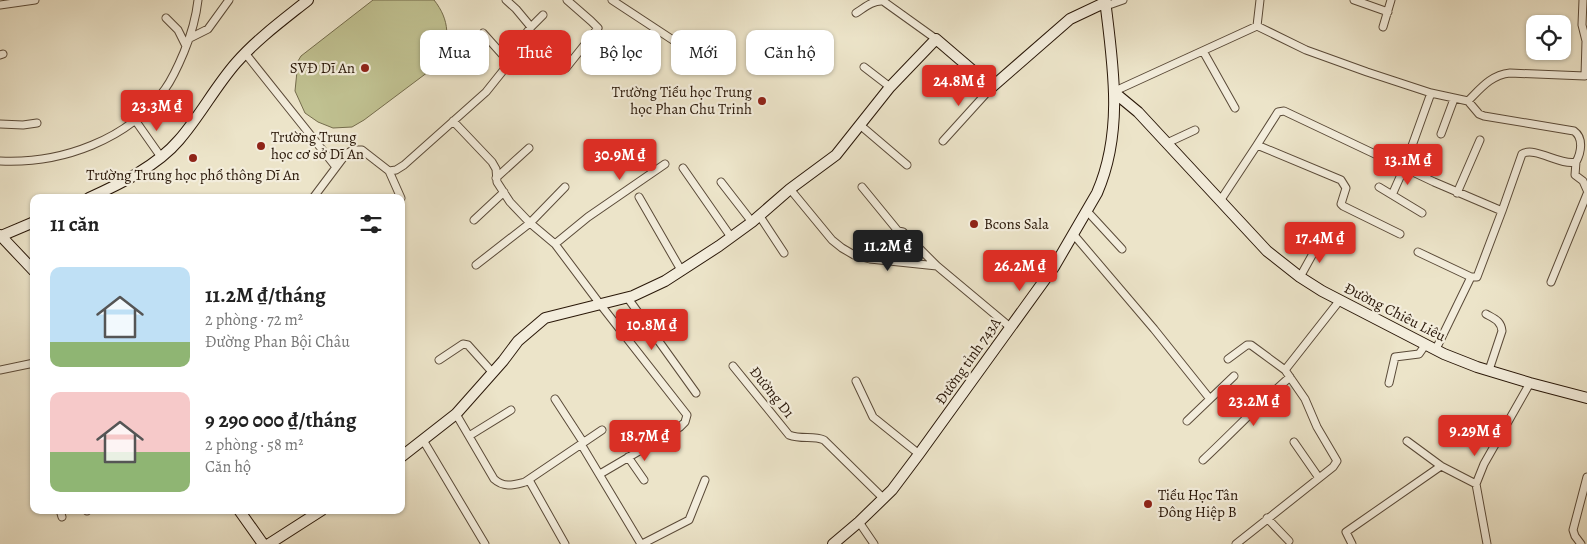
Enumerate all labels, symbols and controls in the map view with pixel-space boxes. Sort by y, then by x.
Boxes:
map controls [1526,15,1571,60]
button: locate [1526,15,1571,60]
chip: Mua [420,30,489,75]
chip: Thuê [499,30,571,75]
chip: Bộ lọc [581,30,661,75]
chip: Mới [671,30,736,75]
chip: Căn hộ [746,30,834,75]
place label: SVĐ Dĩ An [290,58,355,78]
marker: SVĐ Dĩ An [359,62,371,74]
pin: 24.8M ₫ [913,64,1005,107]
text: 24.8M ₫ [933,70,985,92]
place label: Trường Tiểu học Trung học Phan Chu Trinh [612,82,752,119]
pin: 23.3M ₫ [111,90,203,132]
text: 23.3M ₫ [132,95,182,117]
marker: Trường Tiểu học Trung học Phan Chu Trinh [756,95,768,107]
place label: Trường Trung học cơ sở Dĩ An [271,127,364,164]
pin: 30.9M ₫ [574,138,666,181]
marker: Trường Trung học cơ sở Dĩ An [255,140,267,152]
text: 30.9M ₫ [594,144,646,166]
pin: 13.1M ₫ [1362,144,1454,186]
text: 13.1M ₫ [1384,149,1432,171]
marker: Trường Trung học phổ thông Dĩ An [187,152,199,164]
place label: Trường Trung học phổ thông Dĩ An [86,165,300,185]
text: 11 căn [50,210,99,238]
icon: filters [357,210,385,238]
place label: Bcons Sala [984,214,1049,234]
marker: Bcons Sala [968,218,980,230]
pin: 17.4M ₫ [1274,222,1366,264]
text: 17.4M ₫ [1296,227,1344,249]
pin: 11.2M ₫ [842,230,934,272]
text: 11.2M ₫ [864,235,912,257]
pin: 26.2M ₫ [974,250,1066,292]
text: 26.2M ₫ [994,255,1046,277]
street label: Đường Chiêu Liêu [1341,278,1450,347]
text: 11.2M ₫/tháng [205,281,326,309]
icon: home [90,287,150,347]
pin: 10.8M ₫ [606,308,698,351]
text: 2 phòng · 72 m² [205,309,303,331]
street label: Đường tỉnh 743A [931,313,1006,408]
text: 10.8M ₫ [627,314,677,336]
text: Đường Phan Bội Châu [205,331,350,353]
street label: Đường D1 [745,362,799,422]
pin: 23.2M ₫ [1208,384,1300,427]
text: 23.2M ₫ [1228,390,1280,412]
text: 9 290 000 ₫/tháng [205,406,356,434]
icon: home [90,412,150,472]
pin: 9.29M ₫ [1429,414,1521,457]
pin: 18.7M ₫ [599,420,691,462]
text: 9.29M ₫ [1449,420,1501,442]
text: 18.7M ₫ [620,425,670,447]
text: 2 phòng · 58 m² [205,434,303,456]
text: Căn hộ [205,456,251,478]
place label: Tiểu Học Tân Đông Hiệp B [1158,485,1238,522]
marker: Tiểu Học Tân Đông Hiệp B [1142,498,1154,510]

